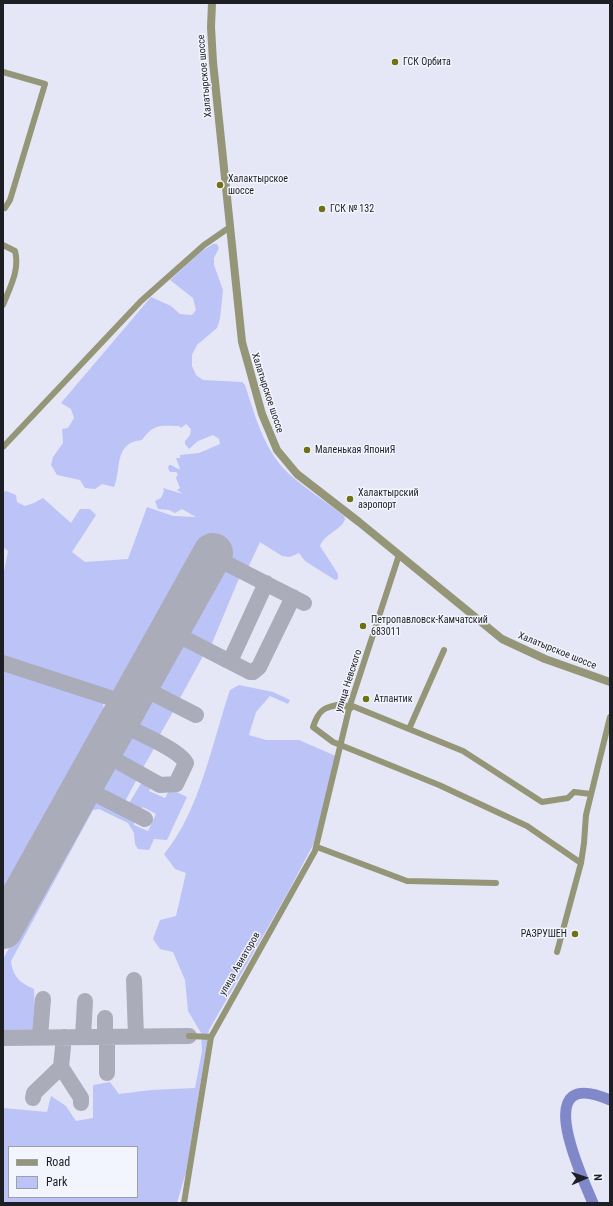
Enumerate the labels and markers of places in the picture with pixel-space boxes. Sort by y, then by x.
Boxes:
place label: ГСК Орбита [403,56,451,68]
marker: ГСК Орбита [390,57,400,67]
place label: Халактырское шоссе [228,173,288,196]
marker: Халактырское шоссе [215,180,225,190]
place label: ГСК № 132 [330,203,374,215]
marker: ГСК № 132 [317,204,327,214]
place label: Маленькая ЯпониЯ [315,444,395,456]
marker: Маленькая ЯпониЯ [302,445,312,455]
place label: Халактырский аэропорт [358,487,419,510]
marker: Халактырский аэропорт [345,494,355,504]
place label: Петропавловск-Камчатский 683011 [371,614,488,638]
marker: Петропавловск-Камчатский 683011 [358,621,368,631]
place label: Атлантик [374,693,412,705]
marker: Атлантик [361,694,371,704]
place label: РАЗРУШЕН [521,928,567,940]
marker: РАЗРУШЕН [570,929,580,939]

